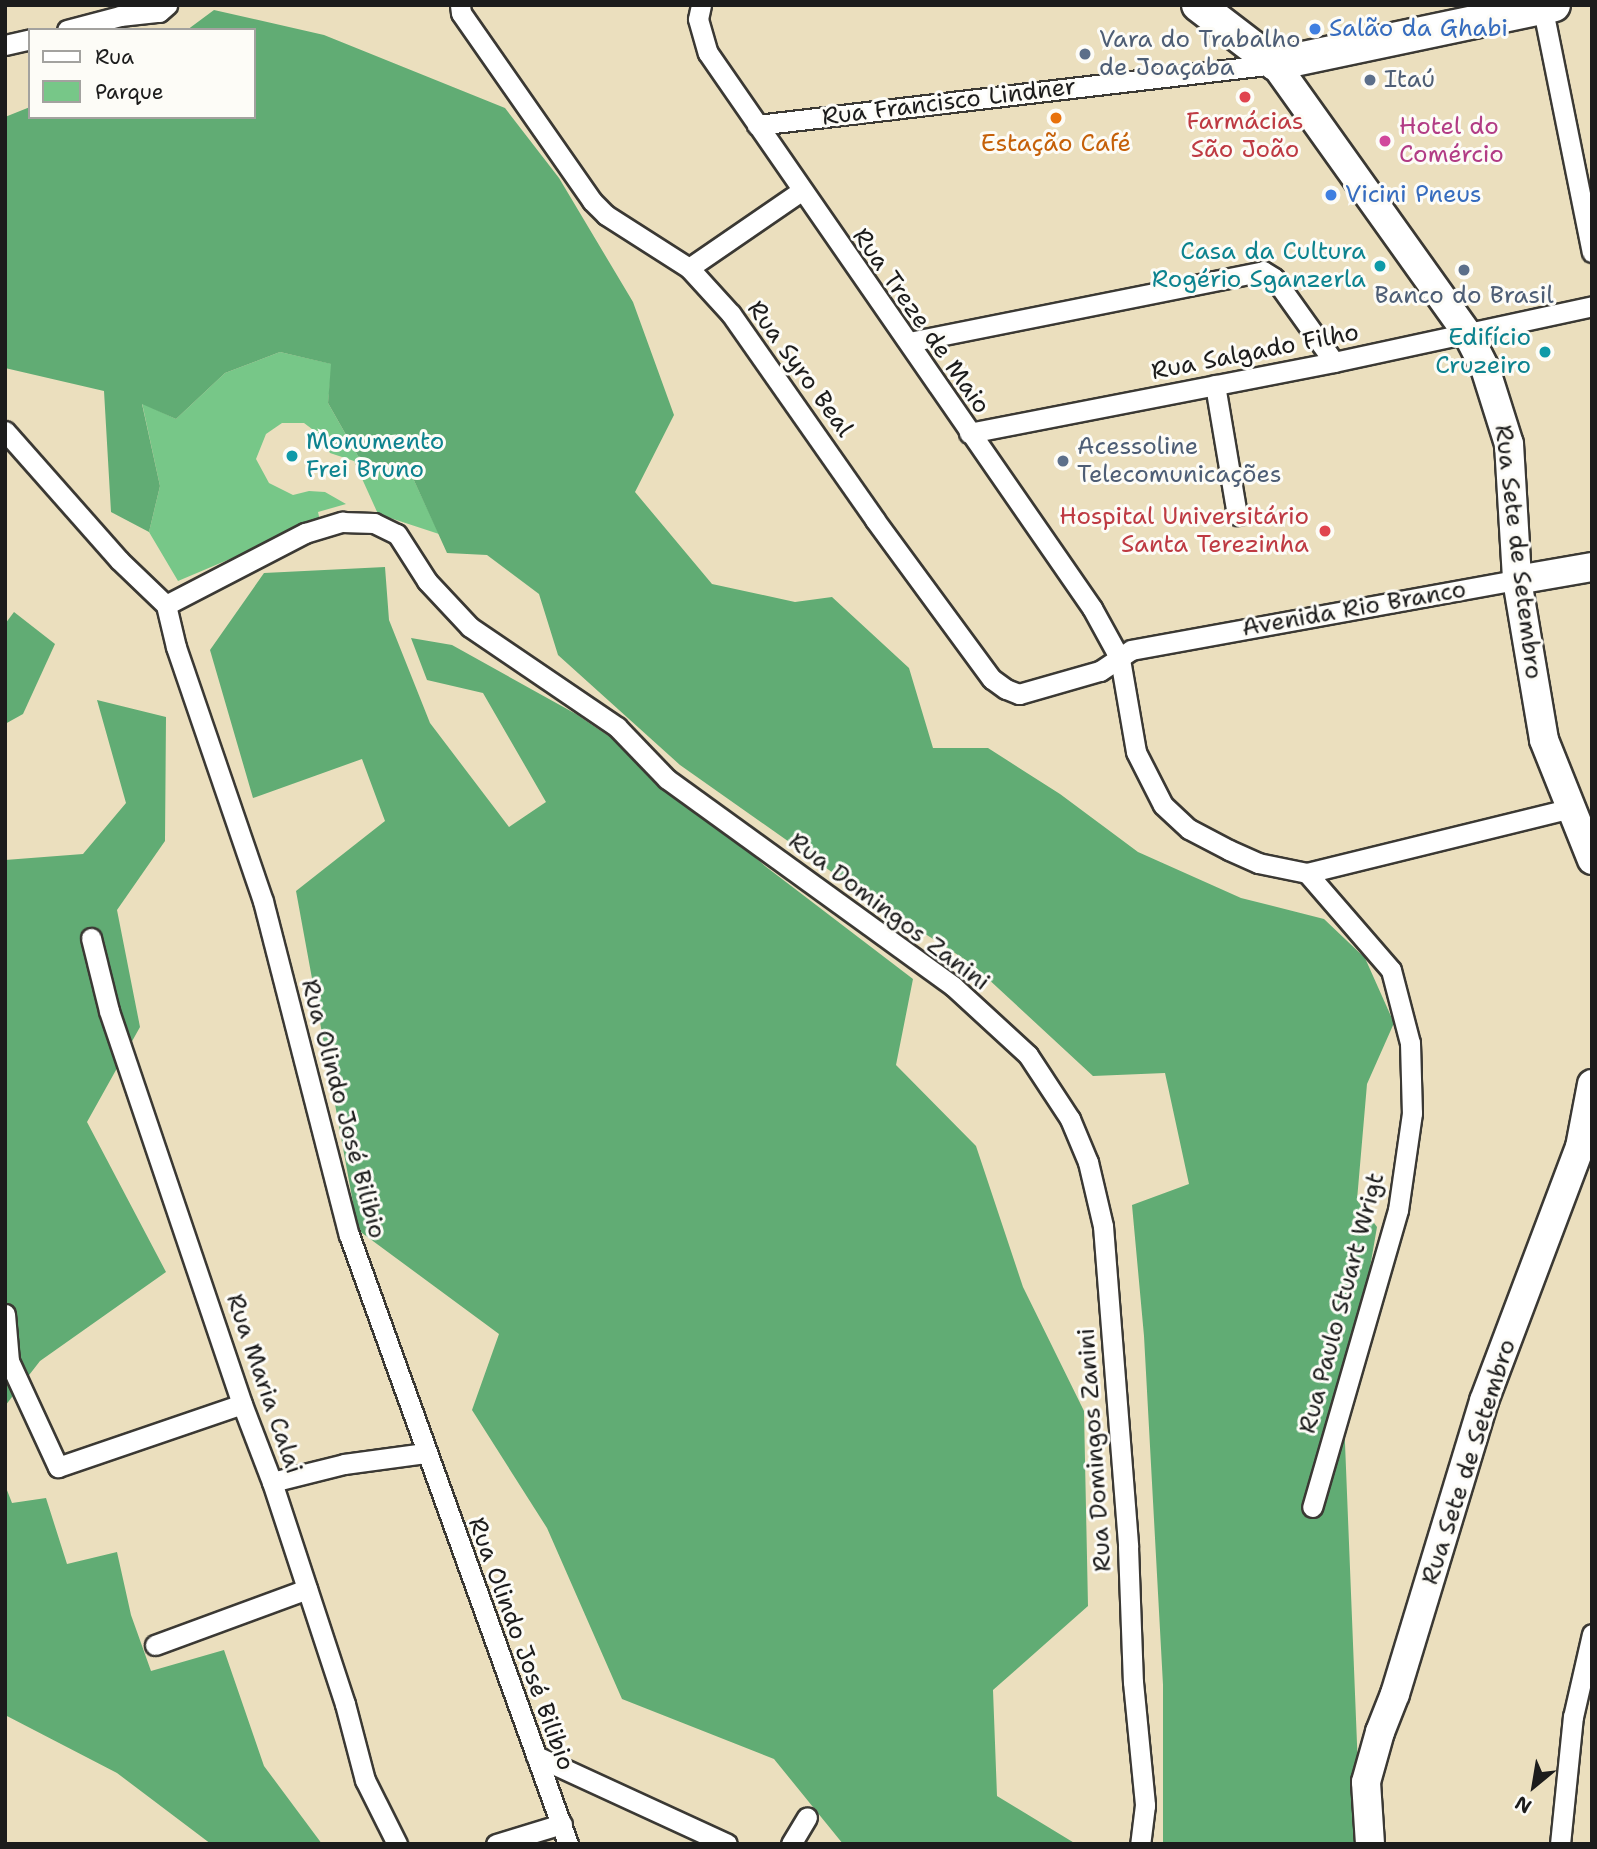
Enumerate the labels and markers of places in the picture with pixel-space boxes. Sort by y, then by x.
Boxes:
place label: Salão da Ghabi [1329,15,1508,43]
marker: Salão da Ghabi [1307,21,1323,37]
place label: Vara do Trabalho de Joaçaba [1099,26,1301,82]
marker: Vara do Trabalho de Joaçaba [1077,46,1093,62]
place label: Itaú [1384,66,1435,94]
marker: Itaú [1362,72,1378,88]
marker: Farmácias São João [1237,89,1253,105]
place label: Farmácias São João [1186,108,1304,164]
marker: Estação Café [1048,110,1064,126]
place label: Hotel do Comércio [1399,113,1504,169]
place label: Estação Café [981,130,1131,158]
marker: Hotel do Comércio [1377,133,1393,149]
place label: Vicini Pneus [1345,181,1482,209]
marker: Vicini Pneus [1323,187,1339,203]
place label: Casa da Cultura Rogério Sganzerla [1152,238,1366,294]
marker: Casa da Cultura Rogério Sganzerla [1372,258,1388,274]
marker: Banco do Brasil [1456,262,1472,278]
place label: Banco do Brasil [1374,282,1554,310]
place label: Edifício Cruzeiro [1435,324,1531,380]
marker: Edifício Cruzeiro [1537,344,1553,360]
place label: Monumento Frei Bruno [306,428,444,484]
place label: Acessoline Telecomunicações [1077,433,1282,489]
marker: Monumento Frei Bruno [284,448,300,464]
marker: Acessoline Telecomunicações [1055,453,1071,469]
place label: Hospital Universitário Santa Terezinha [1059,503,1309,559]
marker: Hospital Universitário Santa Terezinha [1315,521,1335,541]

